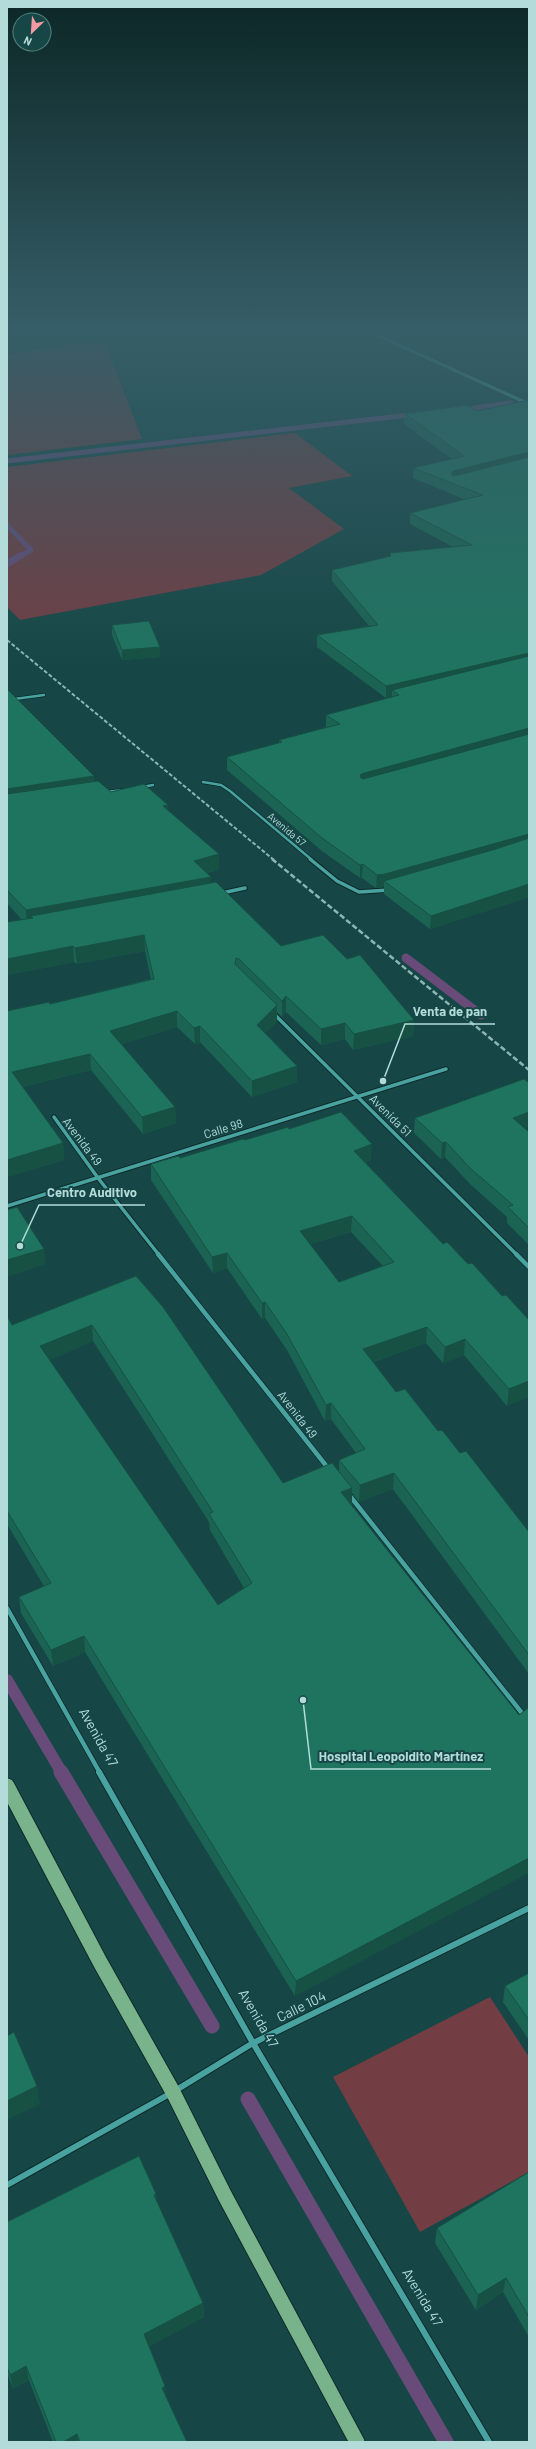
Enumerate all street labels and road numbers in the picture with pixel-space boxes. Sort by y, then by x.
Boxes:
street label: Avenida 57 [265,810,309,849]
street label: Avenida 51 [367,1091,415,1139]
street label: Avenida 49 [60,1114,106,1168]
street label: Calle 98 [202,1115,244,1141]
street label: Avenida 49 [275,1387,321,1441]
street label: Avenida 47 [76,1705,122,1770]
street label: Avenida 47 [235,1986,283,2051]
street label: Calle 104 [274,1987,328,2025]
street label: Avenida 47 [399,2265,447,2329]

